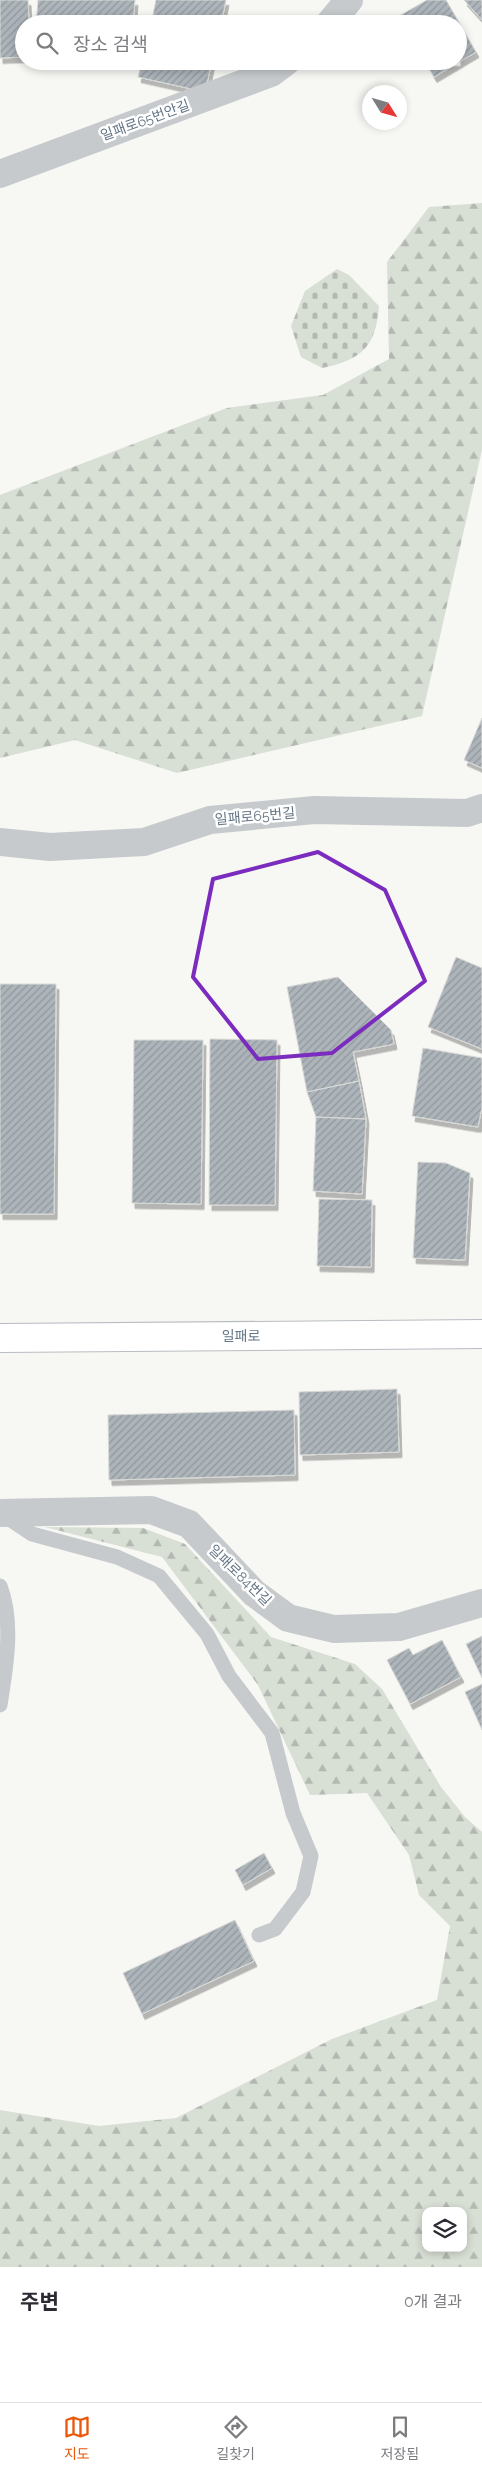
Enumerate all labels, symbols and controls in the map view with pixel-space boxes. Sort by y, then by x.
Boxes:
search box [15,15,467,70]
icon: search [33,29,61,57]
text: 장소 검색 [73,33,148,55]
north arrow [362,85,407,130]
street label: 일패로65번안길 [98,97,192,143]
street label: 일패로65번길 [214,805,296,827]
street label: 일패로 [222,1328,260,1344]
street label: 일패로84번길 [206,1541,274,1609]
map controls [422,2207,467,2252]
button: layers [422,2207,467,2252]
text: 주변 [20,2289,59,2314]
text: 0개 결과 [404,2292,462,2311]
tab: 지도 [63,2413,91,2463]
tab: 길찾기 [216,2413,255,2463]
tab: 저장됨 [381,2413,419,2463]

